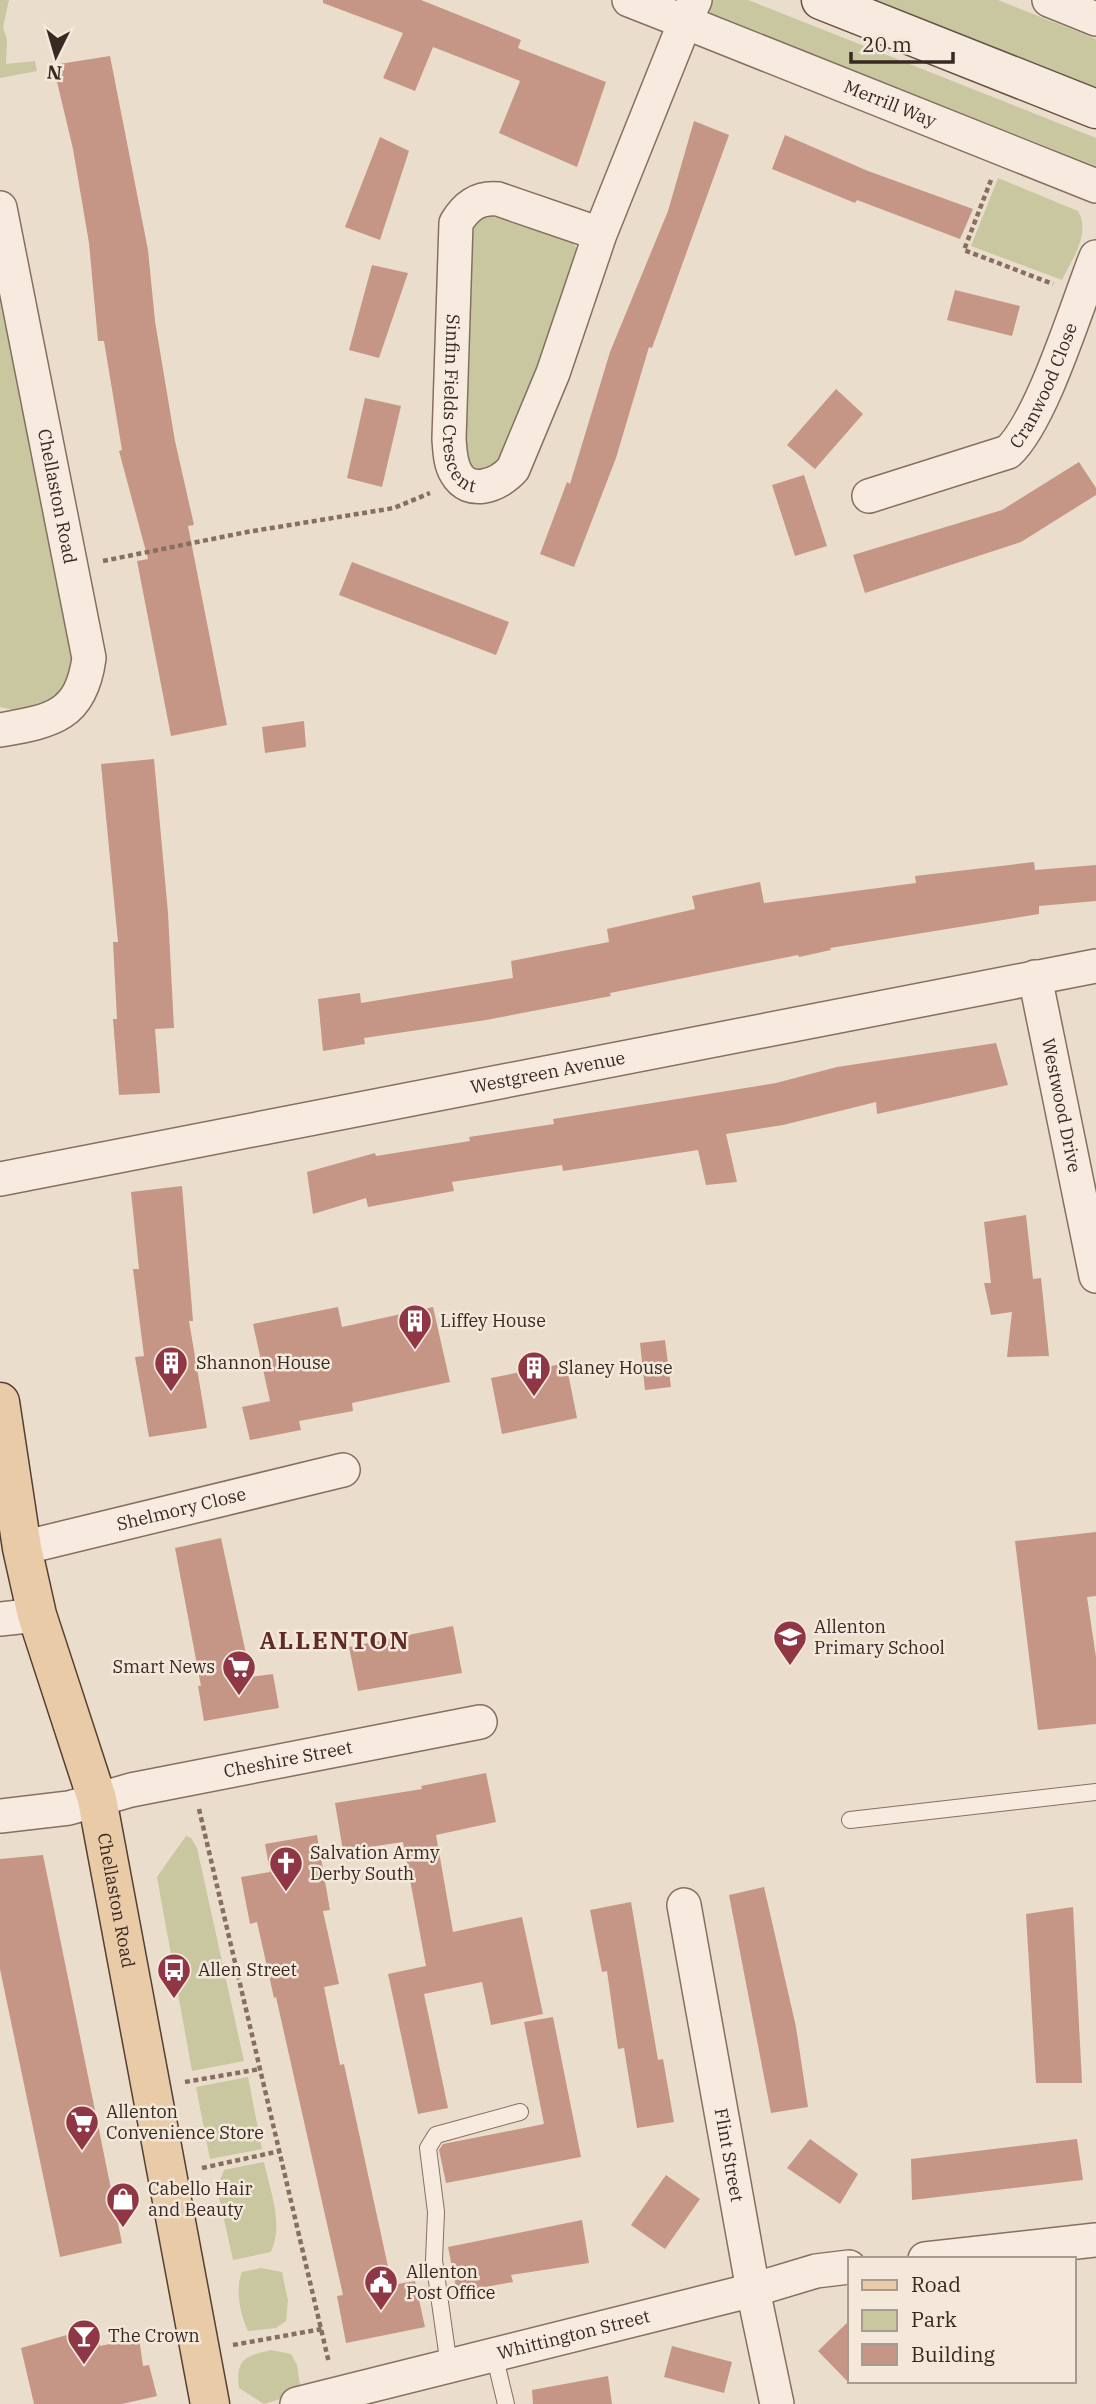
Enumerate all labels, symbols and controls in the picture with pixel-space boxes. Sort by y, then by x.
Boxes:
north arrow [21,21,91,91]
scale bar [851,21,953,65]
text: 20 m [862,30,912,58]
text: N [46,60,63,86]
street label: Merrill Way [841,75,940,132]
street label: Sinfin Fields Crescent [438,314,478,497]
street label: Cranwood Close [1004,319,1082,453]
street label: Chellaston Road [33,427,82,566]
street label: Westwood Drive [1037,1036,1087,1174]
street label: Westgreen Avenue [468,1046,627,1098]
building icon: Liffey House [396,1302,434,1351]
place label: Liffey House [440,1309,546,1332]
building icon: Shannon House [152,1344,190,1393]
building icon: Slaney House [515,1349,553,1398]
place label: Shannon House [196,1351,330,1374]
place label: Slaney House [558,1356,673,1379]
street label: Shelmory Close [114,1482,248,1536]
place label: Allenton Primary School [814,1615,945,1659]
school or university icon: Allenton Primary School [771,1618,809,1667]
district label: ALLENTON [259,1624,411,1656]
supermarket icon: Smart News [220,1648,258,1697]
place label: Smart News [112,1655,215,1678]
street label: Cheshire Street [222,1735,354,1783]
street label: Chellaston Road [93,1831,140,1970]
place label: Salvation Army Derby South [310,1841,440,1885]
church icon: Salvation Army Derby South [267,1844,305,1893]
bus stop icon: Allen Street [155,1951,193,2000]
place label: Allen Street [198,1958,297,1981]
place label: Allenton Convenience Store [106,2100,264,2144]
supermarket icon: Allenton Convenience Store [63,2103,101,2152]
street label: Flint Street [710,2106,749,2204]
place label: Cabello Hair and Beauty [148,2177,253,2221]
shop icon: Cabello Hair and Beauty [104,2180,142,2229]
legend [848,2257,1075,2383]
place label: Allenton Post Office [406,2260,495,2304]
public building icon: Allenton Post Office [362,2263,400,2312]
text: Road [911,2270,961,2298]
street label: Whittington Street [495,2304,652,2365]
text: Park [911,2305,958,2333]
bar icon: The Crown [65,2317,103,2366]
place label: The Crown [108,2324,200,2347]
text: Building [911,2340,996,2368]

